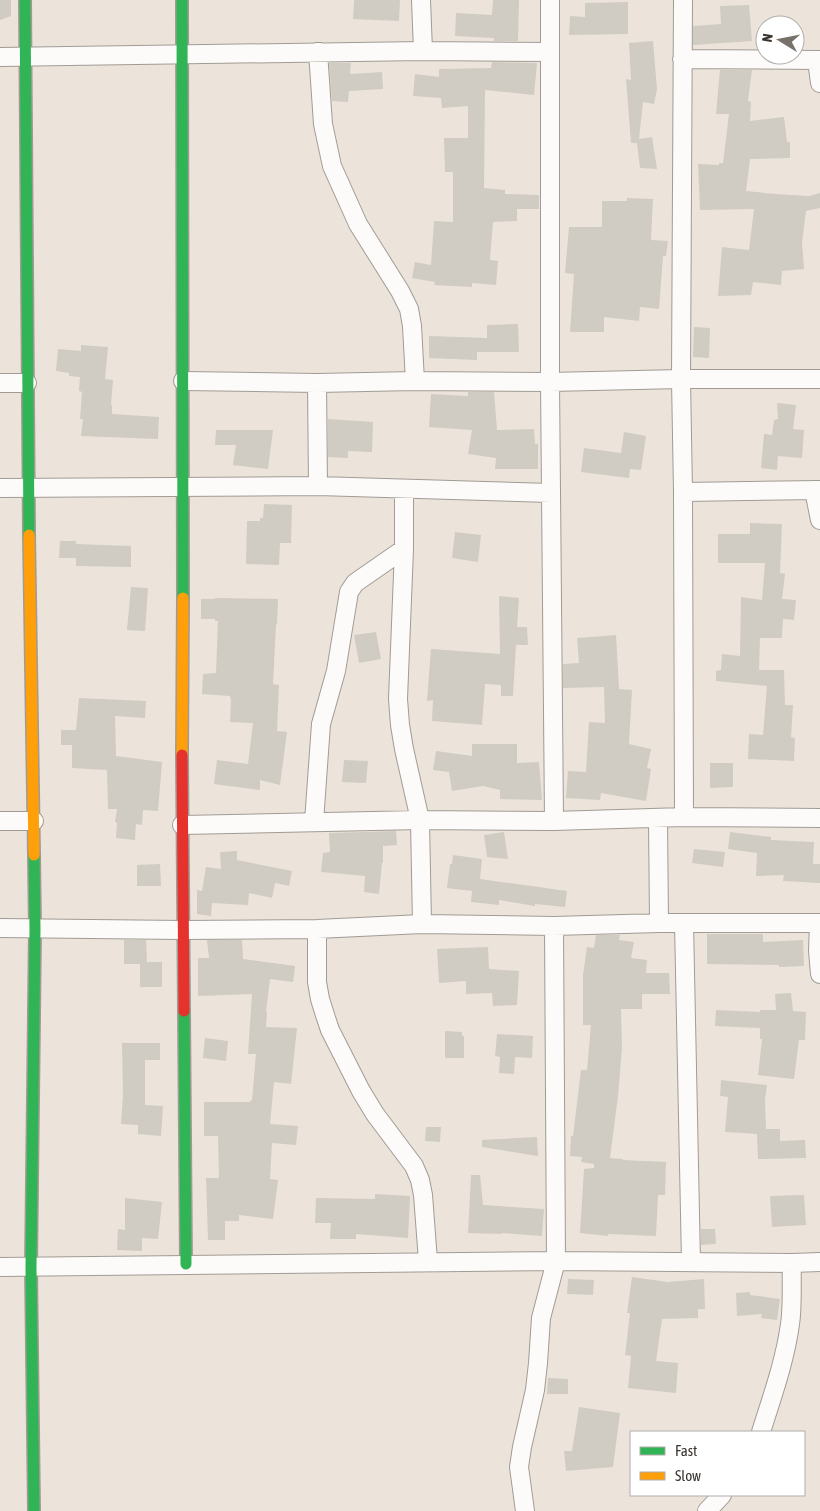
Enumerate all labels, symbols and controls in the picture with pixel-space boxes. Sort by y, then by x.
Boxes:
north arrow [755,15,805,65]
text: N [759,32,776,43]
legend [630,1431,805,1496]
text: Fast [675,1442,697,1459]
text: Slow [675,1467,701,1484]

